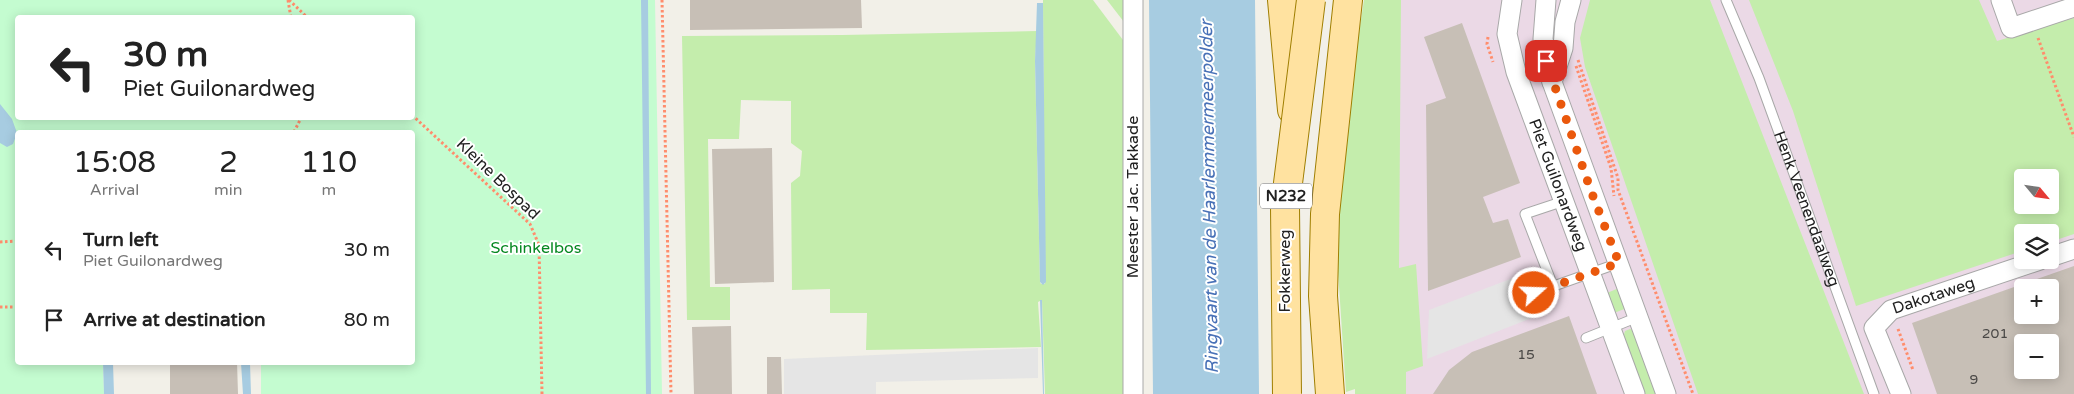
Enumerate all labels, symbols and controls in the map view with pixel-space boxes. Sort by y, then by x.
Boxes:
water label: Ringvaart van de Haarlemmermeerpolder [1195,18,1223,374]
text: 30 m [123,34,208,76]
icon: left [40,35,105,100]
pin [1525,40,1567,82]
icon: arrive [1532,47,1560,75]
text: Piet Guilonardweg [123,76,315,102]
street label: Meester Jac. Takkade [1123,116,1143,278]
street label: Piet Guilonardweg [1524,116,1591,254]
street label: Henk Veenendaalweg [1769,128,1844,290]
street label: Kleine Bospad [452,134,544,224]
text: 15:08 [73,144,156,181]
text: 2 [219,144,238,181]
text: 110 [301,144,357,181]
north arrow [2014,169,2059,214]
map controls [2014,169,2059,379]
text: Arrival [90,180,139,200]
text: min [214,180,243,200]
text: m [321,180,336,200]
road number: N232 [1260,184,1312,208]
button: layers [2014,224,2059,269]
text: Turn left [83,229,159,251]
street label: Fokkerweg [1275,229,1295,313]
icon: left [40,236,68,264]
park label: Schinkelbos [491,238,581,258]
text: 30 m [344,239,390,261]
text: Piet Guilonardweg [83,251,223,271]
position arrow [1507,266,1559,318]
street label: Dakotaweg [1890,273,1977,319]
button: + [2014,279,2059,324]
icon: arrive [40,306,68,334]
text: Arrive at destination [83,309,266,331]
text: 80 m [344,309,390,331]
house number: 201 [1982,325,2008,342]
button: − [2014,334,2059,379]
house number: 15 [1517,346,1535,363]
house number: 9 [1970,371,1978,388]

